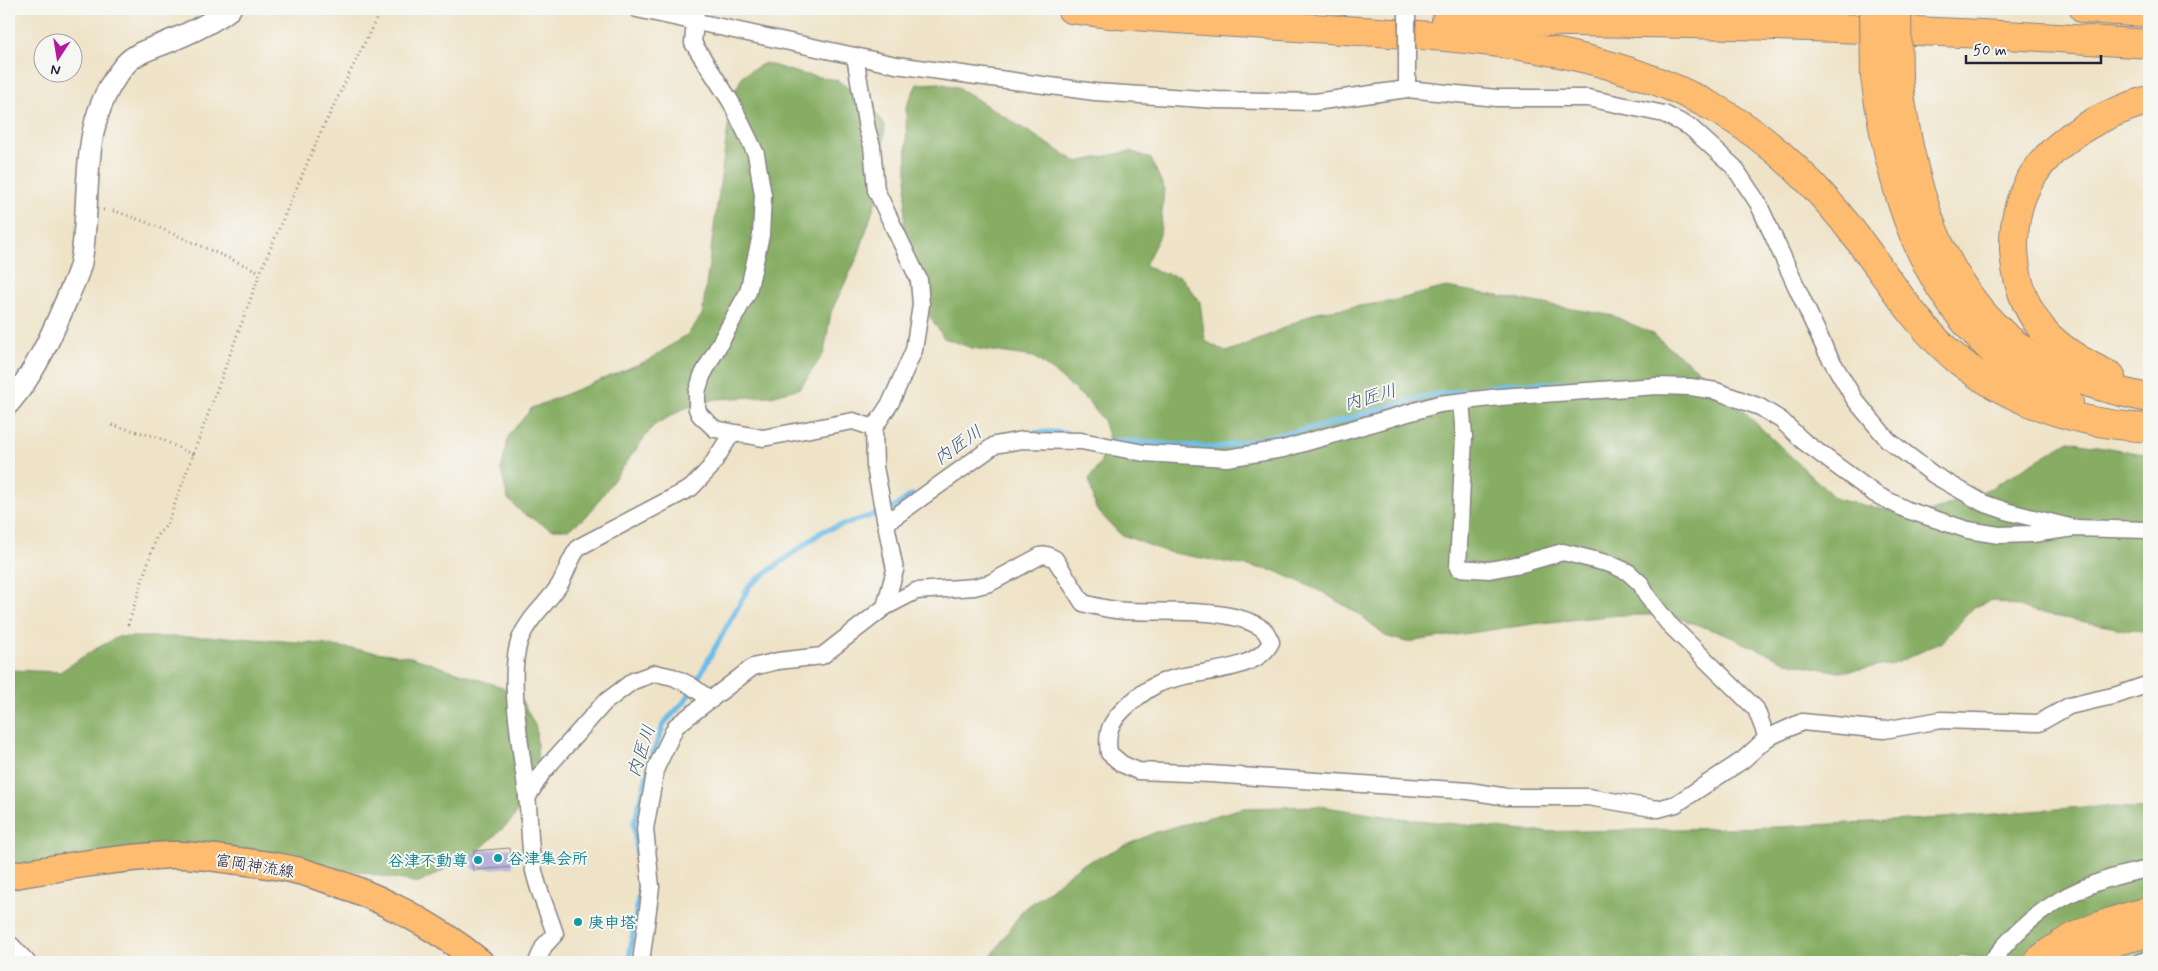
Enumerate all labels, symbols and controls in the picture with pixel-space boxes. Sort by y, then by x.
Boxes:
north arrow [32,32,82,82]
scale bar [1966,32,2100,64]
text: 50 m [1973,41,2007,61]
text: N [49,60,62,80]
water label: 内匠川 [1341,379,1400,417]
water label: 内匠川 [930,421,988,471]
water label: 内匠川 [622,722,662,781]
place label: 谷津集会所 [508,849,588,870]
street label: 富岡神流線 [214,850,296,883]
place label: 谷津不動尊 [388,851,468,872]
marker: 谷津集会所 [492,852,504,864]
marker: 谷津不動尊 [472,854,484,866]
place label: 庚申塔 [588,913,636,934]
marker: 庚申塔 [572,916,584,928]

